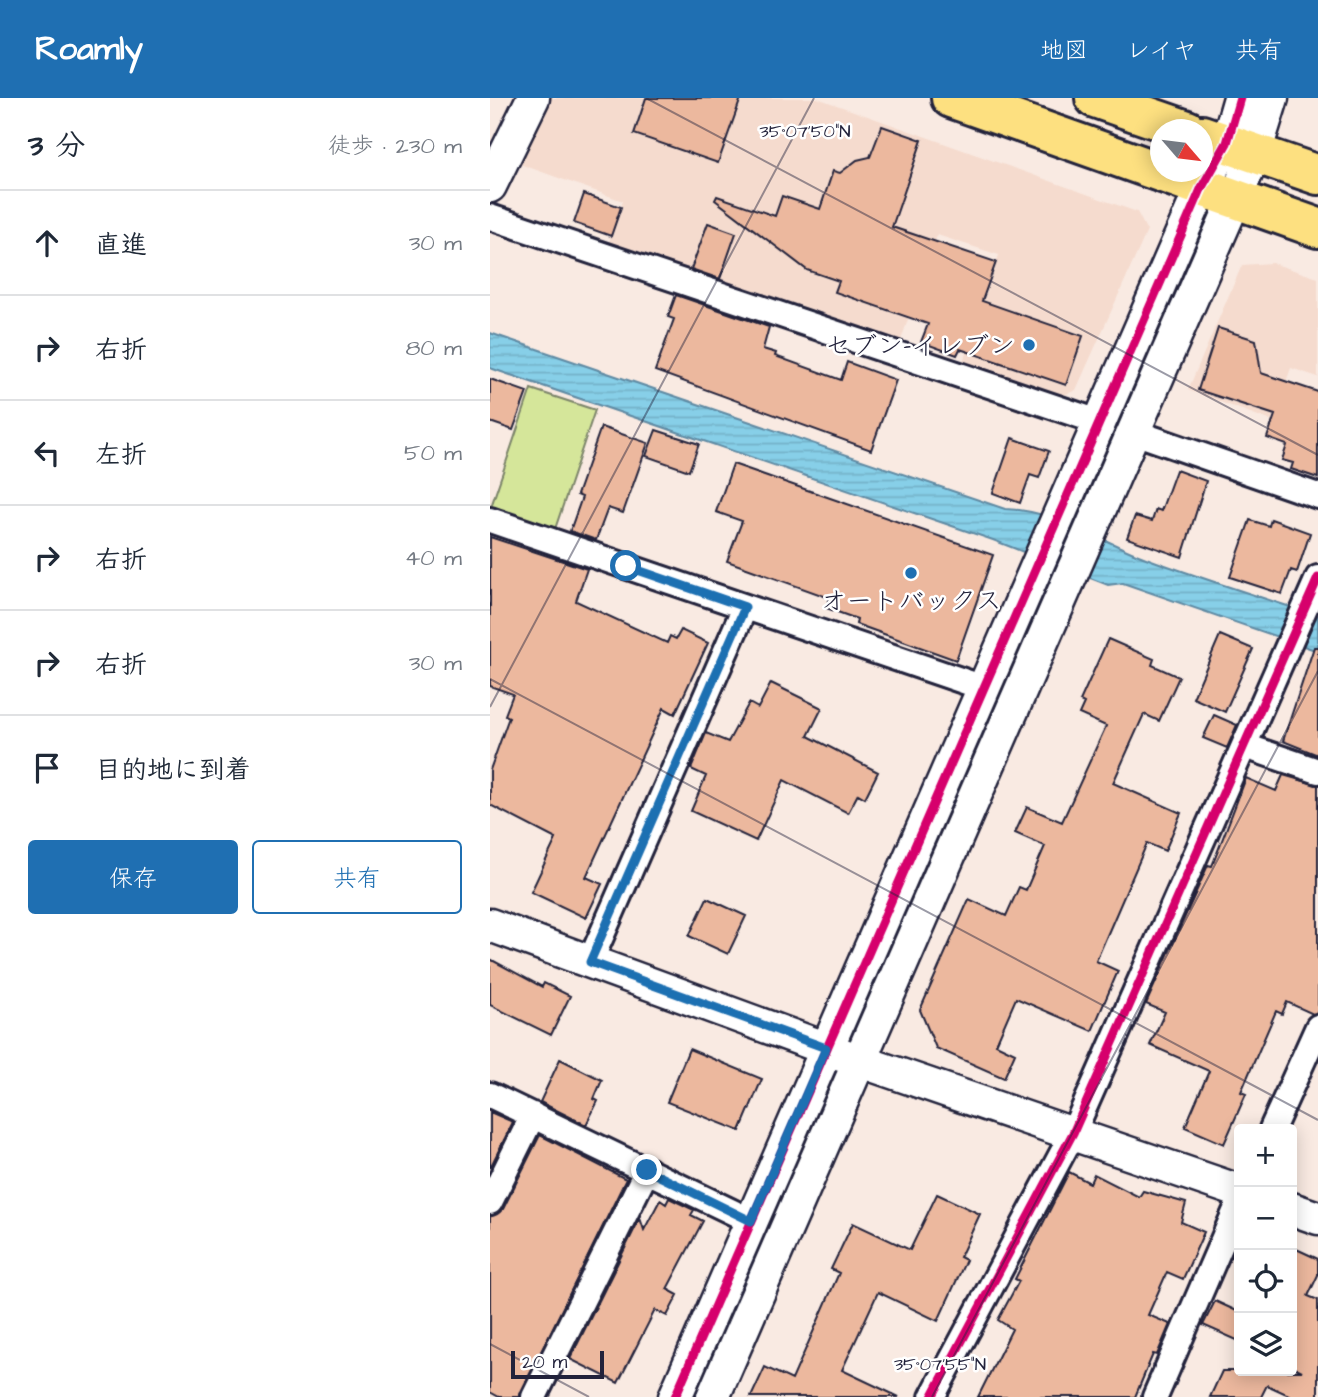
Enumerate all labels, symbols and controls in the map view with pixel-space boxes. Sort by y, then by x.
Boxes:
text: Roamly [35,26,143,72]
text: 地図 [1040,34,1088,68]
text: レイヤ [1126,34,1197,68]
text: 共有 [1235,34,1283,68]
text: 35°07'50"N [760,119,850,144]
north arrow [1150,119,1213,182]
text: 3 分 [28,125,85,167]
text: 徒歩 · 230 m [328,130,462,162]
icon: ahead [28,224,66,262]
text: 直進 [95,227,147,263]
text: 30 m [409,227,462,259]
place label: セブン-イレブン [825,328,1015,364]
icon: right [28,329,66,367]
text: 右折 [95,332,147,368]
text: 80 m [405,332,462,364]
marker: セブン-イレブン [1021,337,1037,353]
icon: left [28,434,66,472]
text: 左折 [95,437,147,473]
text: 50 m [404,437,462,469]
icon: right [28,539,66,577]
text: 右折 [95,542,147,578]
text: 40 m [405,542,462,574]
route start [610,550,641,581]
marker: オートバックス [903,565,919,581]
place label: オートバックス [820,583,1002,619]
icon: right [28,644,66,682]
text: 右折 [95,647,147,683]
text: 30 m [409,647,462,679]
icon: arrive [28,749,66,787]
text: 目的地に到着 [95,752,251,788]
button: 保存 [28,840,238,914]
button: 共有 [252,840,462,914]
map controls [1234,1124,1297,1376]
button: + [1234,1124,1297,1187]
route end [631,1154,662,1185]
button: − [1234,1187,1297,1250]
button: locate [1234,1250,1297,1313]
button: layers [1234,1313,1297,1376]
scale bar [511,1348,604,1380]
text: 20 m [522,1349,567,1376]
text: 35°07'55"N [894,1352,986,1377]

